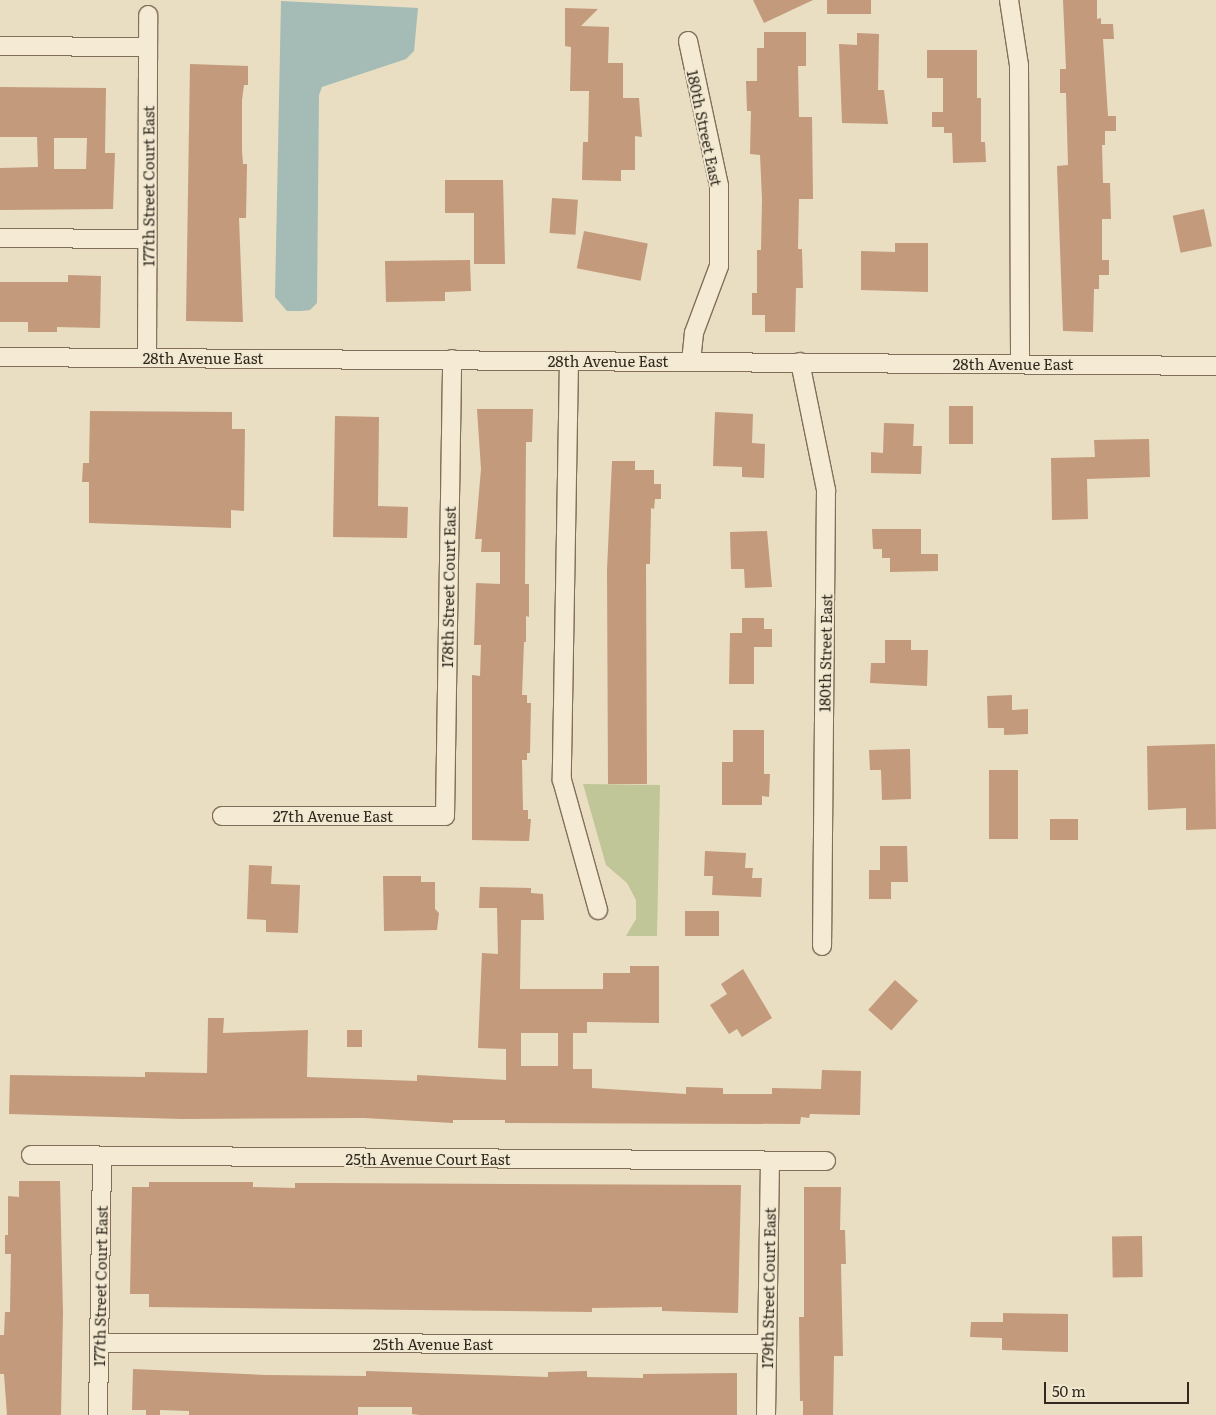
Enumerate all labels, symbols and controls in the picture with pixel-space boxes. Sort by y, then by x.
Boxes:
street label: 180th Street East [684,68,726,188]
street label: 177th Street Court East [139,106,157,266]
street label: 28th Avenue East [143,349,263,367]
street label: 28th Avenue East [548,352,668,370]
street label: 28th Avenue East [953,355,1073,373]
street label: 178th Street Court East [438,506,458,668]
street label: 180th Street East [815,594,835,712]
street label: 27th Avenue East [273,807,393,825]
street label: 25th Avenue Court East [346,1150,510,1168]
street label: 177th Street Court East [90,1205,110,1367]
street label: 179th Street Court East [758,1207,778,1369]
street label: 25th Avenue East [373,1335,493,1353]
scale bar [1046,1372,1191,1404]
text: 50 m [1052,1379,1086,1402]

